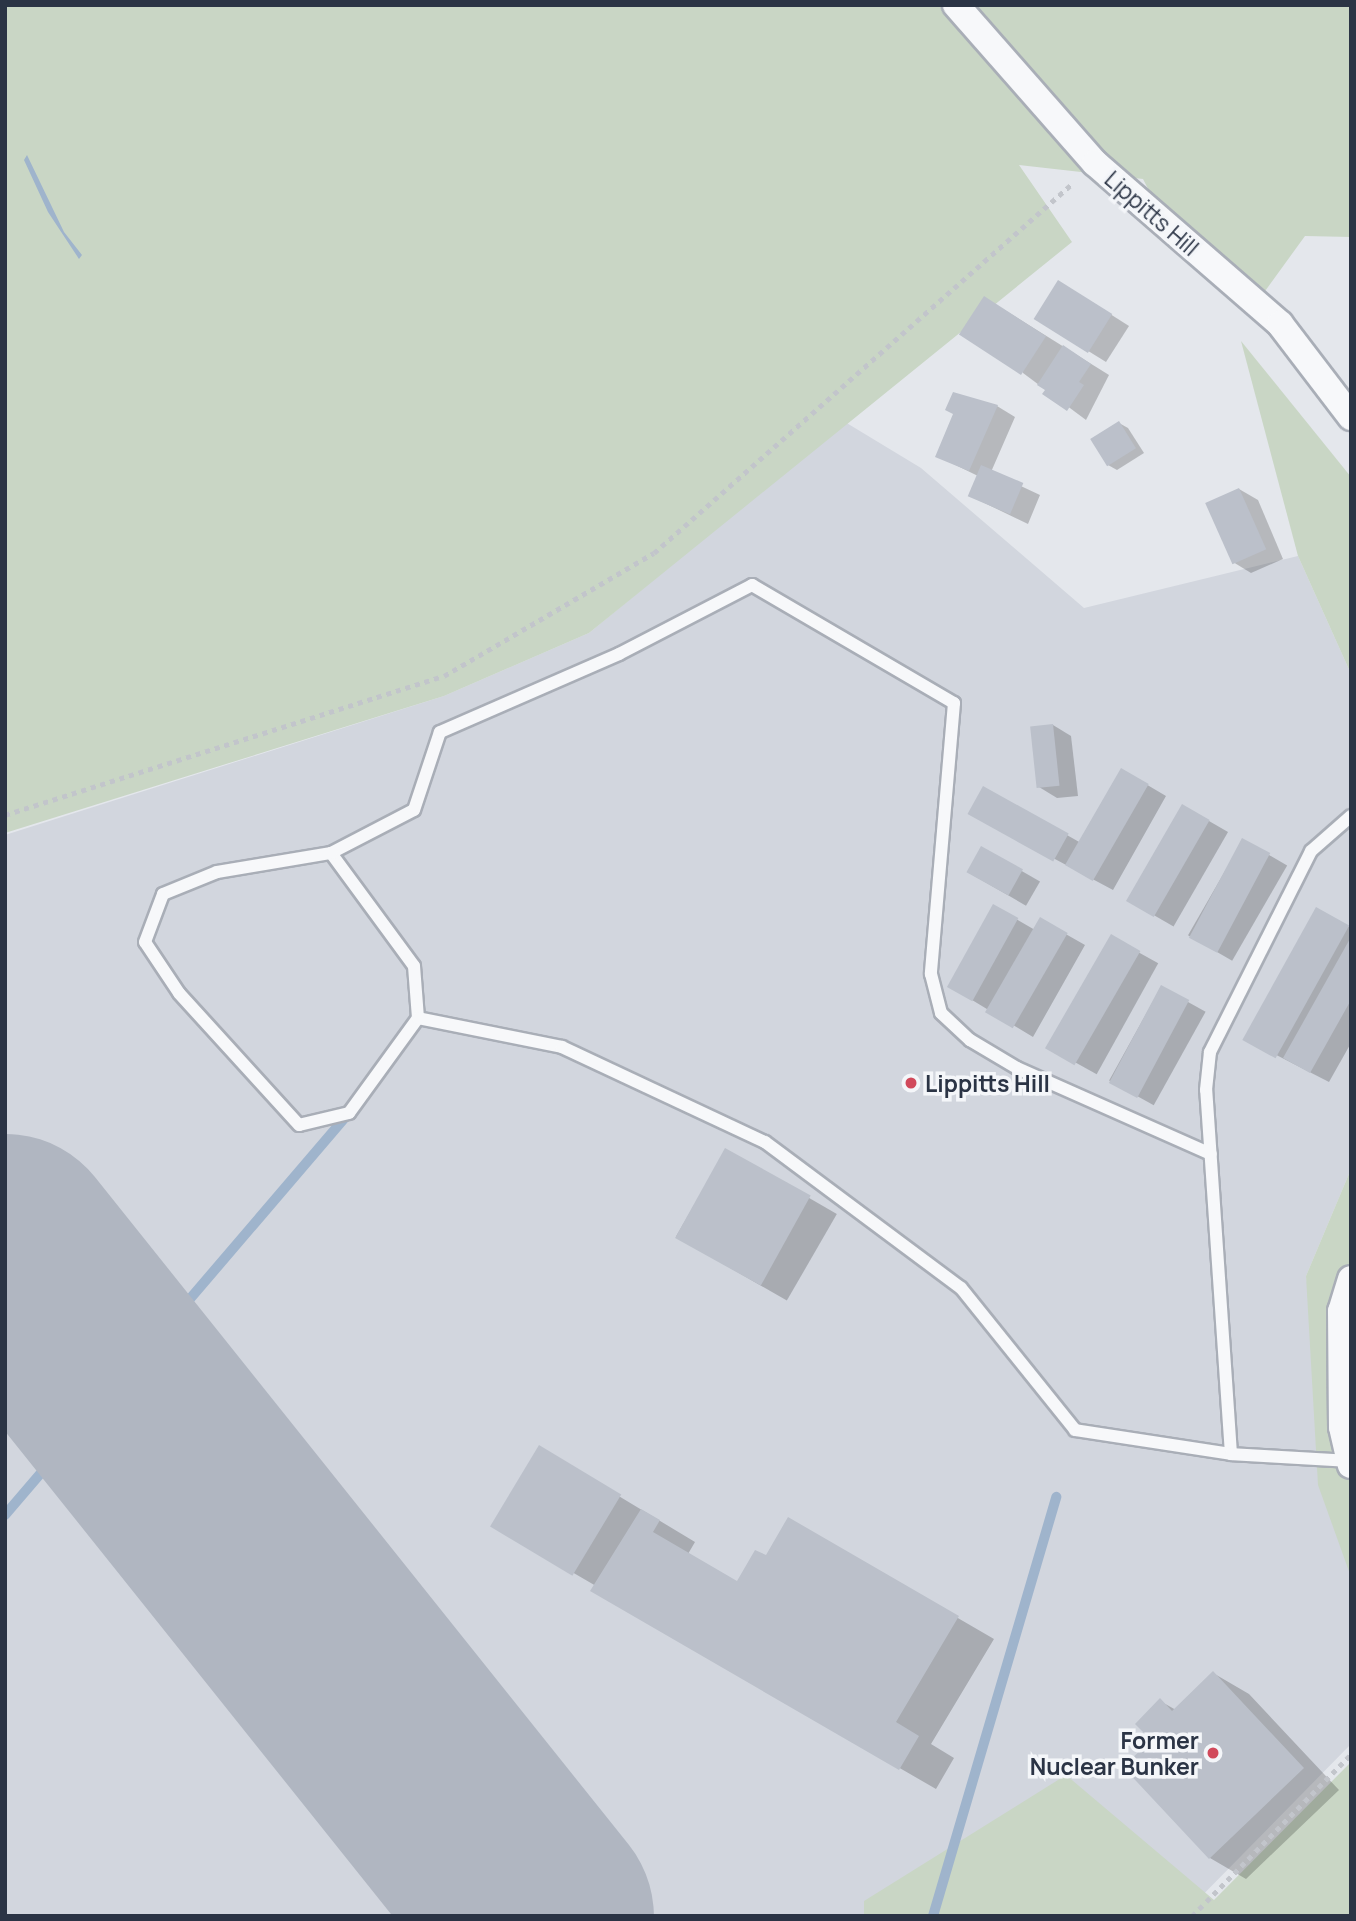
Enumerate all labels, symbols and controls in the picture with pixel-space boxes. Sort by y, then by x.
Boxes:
street label: Lippitts Hill [1099,165,1205,261]
place label: Lippitts Hill [925,1069,1050,1097]
marker: Lippitts Hill [903,1075,919,1091]
place label: Former Nuclear Bunker [1030,1726,1199,1780]
marker: Former Nuclear Bunker [1205,1745,1221,1761]

